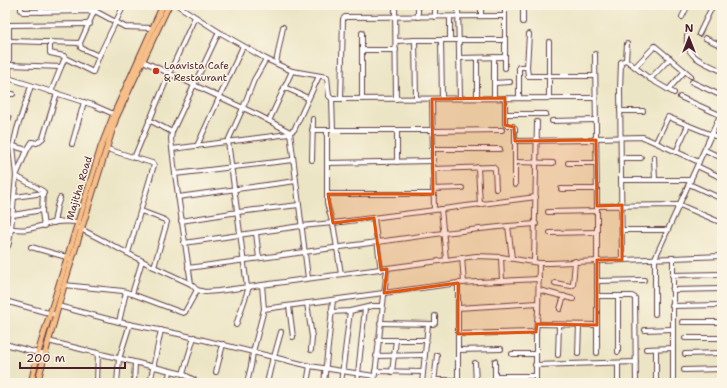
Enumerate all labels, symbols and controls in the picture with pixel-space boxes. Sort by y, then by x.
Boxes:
north arrow [669,18,709,58]
text: N [685,21,694,36]
place label: Laavista Cafe & Restaurant [164,59,229,84]
marker: Laavista Cafe & Restaurant [151,66,161,76]
street label: Majitha Road [63,154,95,222]
scale bar [20,344,125,370]
text: 200 m [26,350,65,366]

